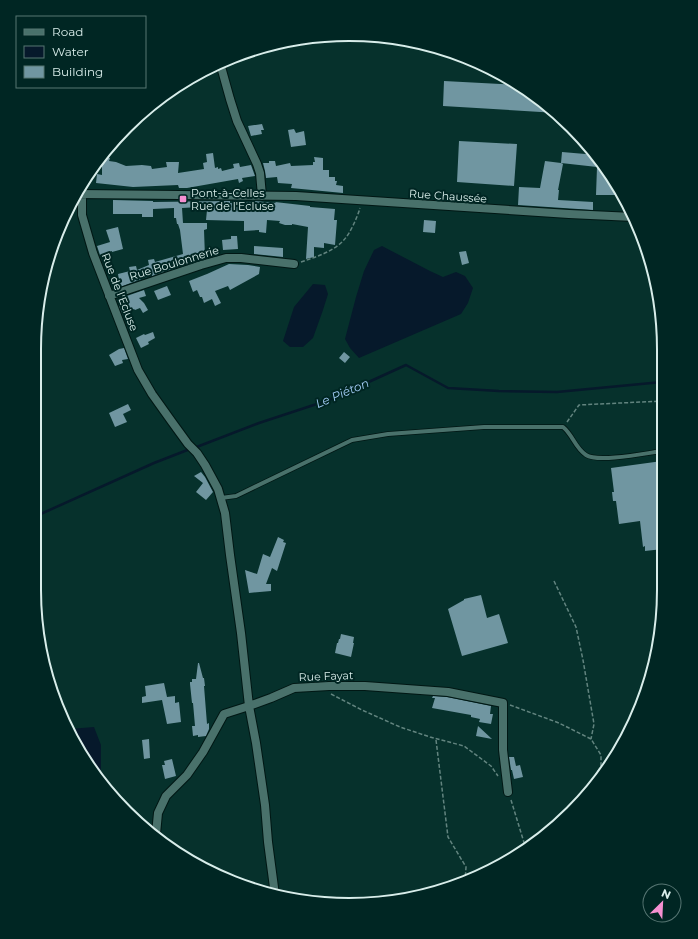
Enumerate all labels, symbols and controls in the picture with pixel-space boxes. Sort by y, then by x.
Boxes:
legend [16,16,146,88]
text: Road [52,24,83,39]
text: Water [52,44,89,59]
text: Building [52,64,103,79]
place label: Pont-à-Celles Rue de l'Ecluse [191,186,274,213]
street label: Rue Chaussée [409,186,488,206]
marker: Pont-à-Celles Rue de l'Ecluse [178,194,188,204]
street label: Rue Boulonnerie [128,243,221,283]
street label: Rue de l'Ecluse [99,251,141,333]
water label: Le Piéton [313,375,371,411]
street label: Rue Fayat [298,668,354,684]
north arrow [642,883,682,923]
text: N [659,886,673,902]

